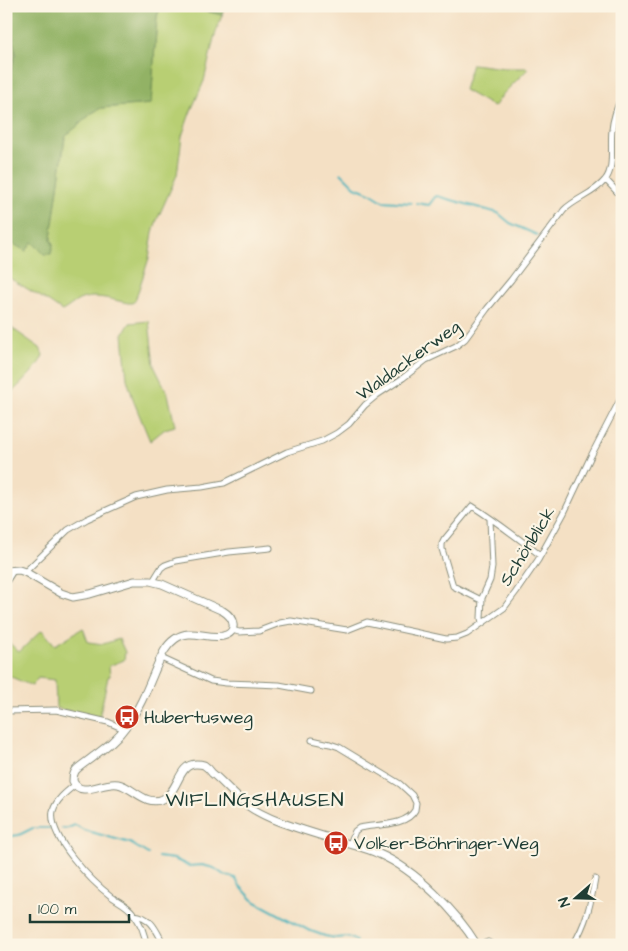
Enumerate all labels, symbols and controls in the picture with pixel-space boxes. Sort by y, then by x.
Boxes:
street label: Waldackerweg [351,314,466,407]
street label: Schönblick [493,502,562,591]
bus stop icon: Hubertusweg [114,704,140,730]
place label: Hubertusweg [144,705,253,731]
district label: WIFLINGSHAUSEN [165,786,345,814]
bus stop icon: Volker-Böhringer-Weg [323,830,349,856]
place label: Volker-Böhringer-Weg [354,831,539,857]
north arrow [550,874,600,924]
scale bar [30,891,129,923]
text: N [554,894,576,910]
text: 100 m [38,899,77,920]

